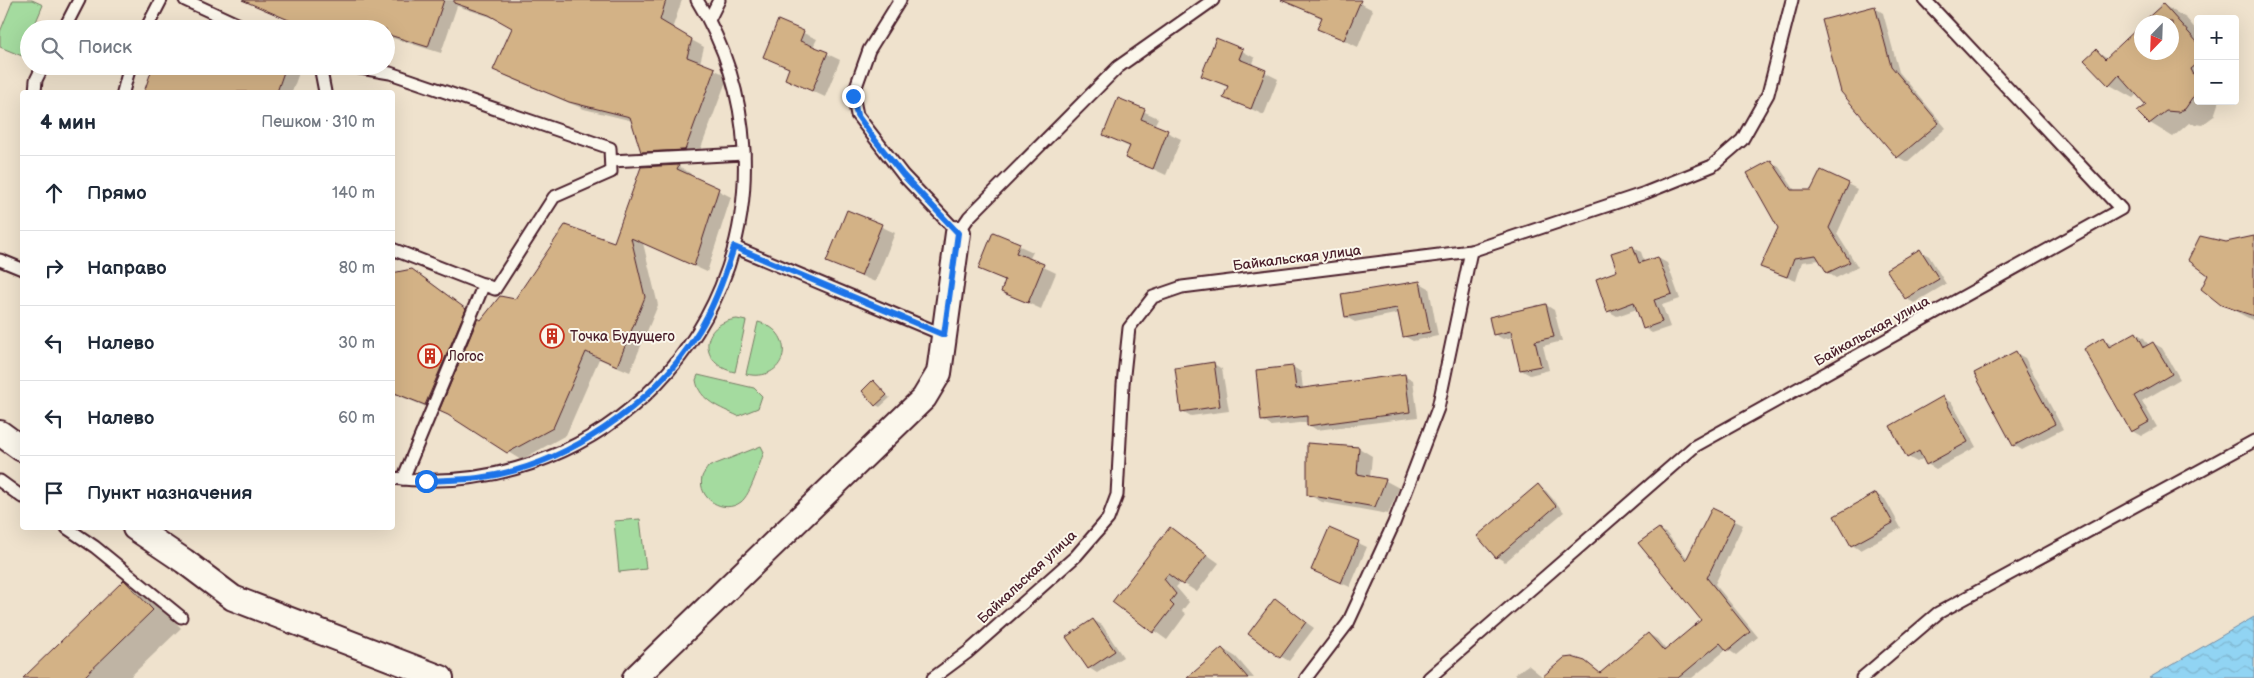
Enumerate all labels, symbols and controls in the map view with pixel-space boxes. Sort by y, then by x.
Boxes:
north arrow [2134,15,2179,60]
map controls [2194,15,2239,105]
button: + [2194,15,2239,60]
search box [20,20,395,75]
icon: search [38,34,66,62]
text: Поиск [78,36,132,59]
button: − [2194,60,2239,105]
route end [842,85,865,108]
text: 4 мин [40,110,96,135]
text: Пешком · 310 m [261,113,375,132]
icon: ahead [40,179,68,207]
text: Прямо [87,182,147,205]
text: 140 m [332,184,375,203]
street label: Байкальская улица [1232,242,1363,274]
icon: right [40,254,68,282]
text: Направо [87,257,167,280]
text: 80 m [339,259,375,278]
street label: Байкальская улица [1811,292,1933,370]
building icon: Точка Будущего [539,323,565,349]
place label: Точка Будущего [570,328,675,345]
icon: left [40,329,68,357]
text: Налево [87,332,154,355]
text: 30 m [338,334,375,353]
building icon: Логос [417,343,443,369]
place label: Логос [447,348,484,365]
icon: left [40,404,68,432]
text: Налево [87,407,154,430]
text: 60 m [338,409,375,428]
route start [415,470,438,493]
icon: arrive [40,479,68,507]
text: Пункт назначения [87,482,252,505]
street label: Байкальская улица [974,526,1080,627]

